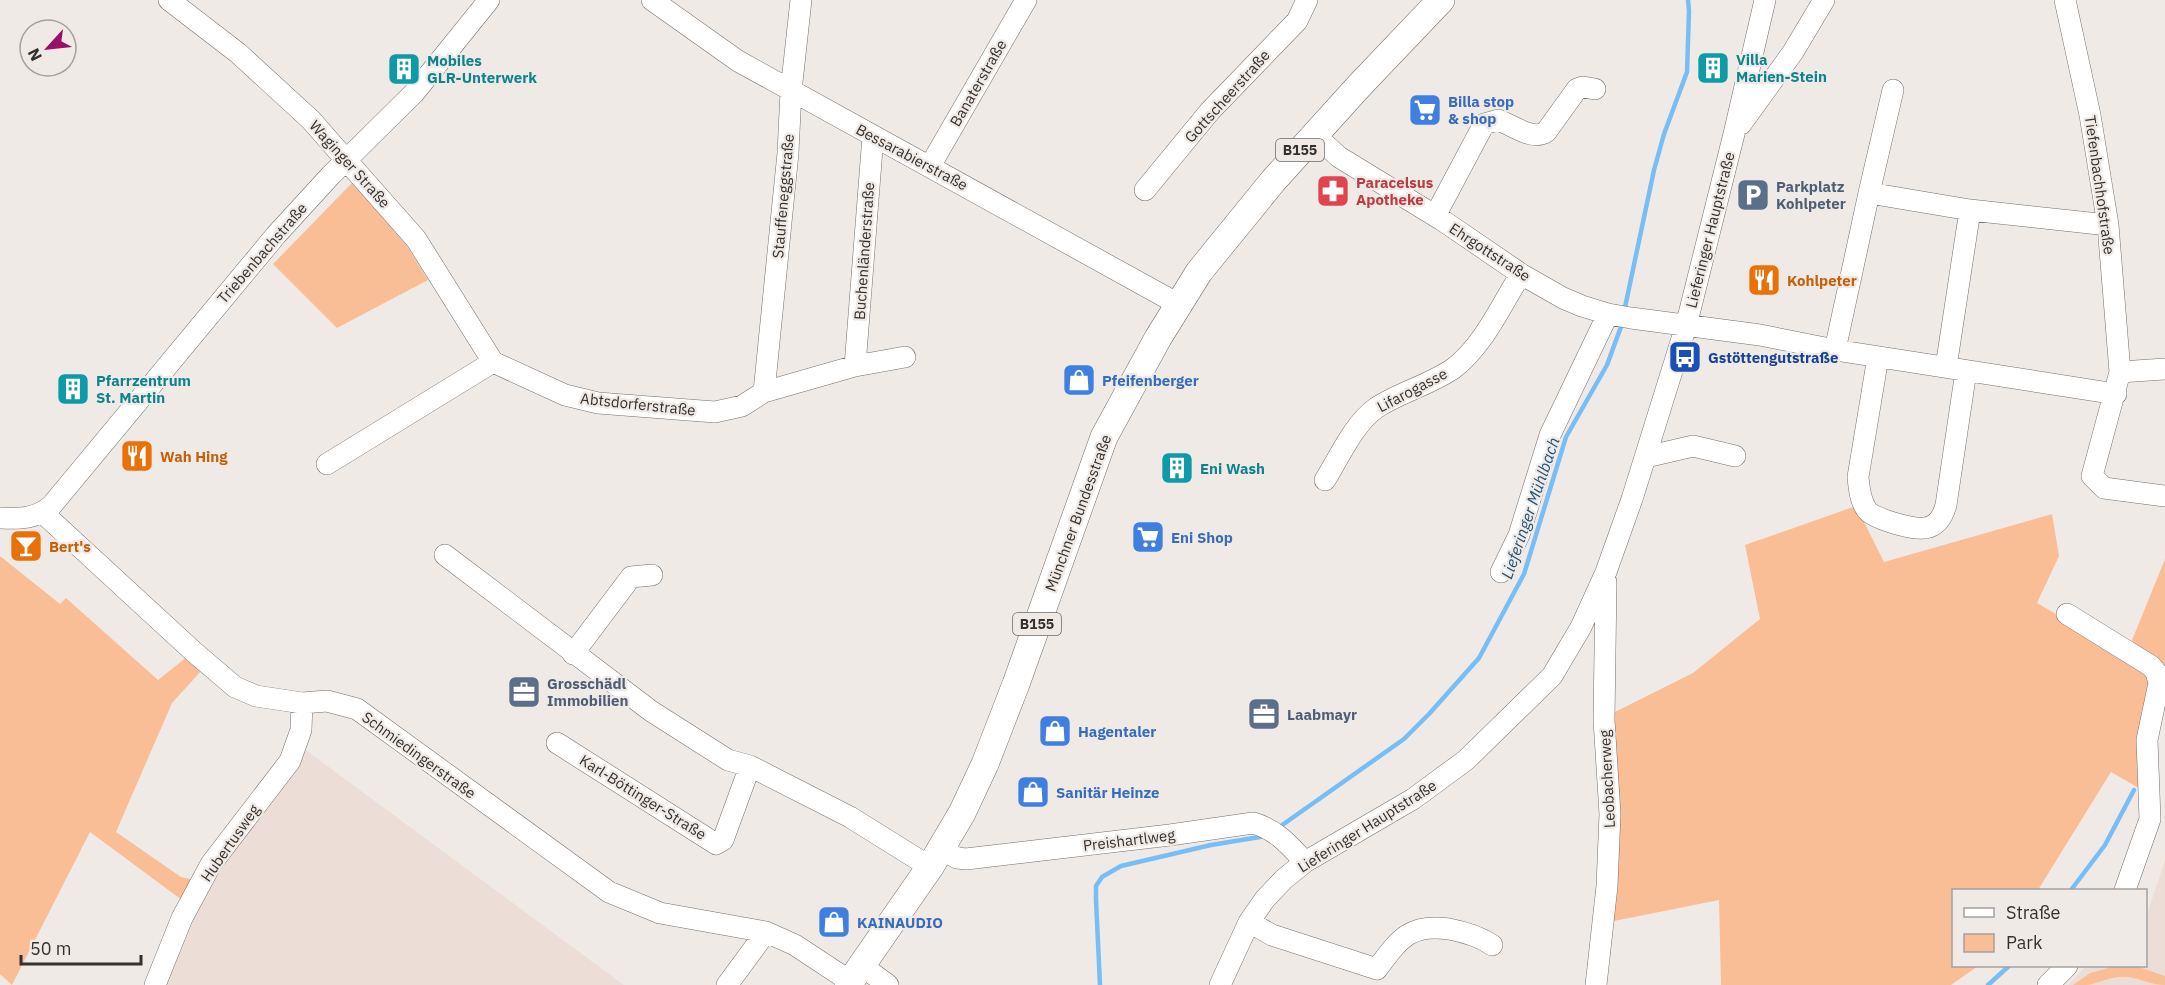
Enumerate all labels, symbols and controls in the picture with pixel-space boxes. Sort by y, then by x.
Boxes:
north arrow [18,18,78,78]
street label: Banaterstraße [946,36,1010,130]
text: N [23,45,46,65]
street label: Gottscheerstraße [1180,46,1274,146]
building icon: Villa Marien-Stein [1695,50,1731,86]
place label: Villa Marien-Stein [1736,50,1827,86]
building icon: Mobiles GLR-Unterwerk [386,51,422,87]
place label: Mobiles GLR-Unterwerk [427,51,537,87]
supermarket icon: Billa stop & shop [1407,92,1443,128]
place label: Billa stop & shop [1448,92,1514,128]
street label: Tiefenbachhofstraße [2081,114,2119,256]
street label: Waginger Straße [306,116,394,212]
street label: Bessarabierstraße [853,120,971,194]
street label: Stauffeneggstraße [768,133,798,259]
road number: B155 [1276,139,1324,161]
street label: Lieferinger Hauptstraße [1681,150,1739,310]
pharmacy icon: Paracelsus Apotheke [1315,173,1351,209]
place label: Paracelsus Apotheke [1356,173,1434,209]
parking icon: Parkplatz Kohlpeter [1735,177,1771,213]
place label: Parkplatz Kohlpeter [1776,177,1846,213]
street label: Buchenländerstraße [850,182,878,320]
street label: Triebenbachstraße [213,199,311,307]
street label: Ehrgottstraße [1446,219,1534,285]
restaurant icon: Kohlpeter [1746,262,1782,298]
place label: Kohlpeter [1787,271,1857,290]
bus stop icon: Gstöttengutstraße [1667,339,1703,375]
place label: Gstöttengutstraße [1708,348,1838,367]
shop icon: Pfeifenberger [1061,362,1097,398]
street label: Lifarogasse [1374,364,1450,416]
building icon: Pfarrzentrum St. Martin [55,371,91,407]
place label: Pfarrzentrum St. Martin [96,371,191,407]
place label: Pfeifenberger [1102,371,1199,390]
street label: Abtsdorferstraße [579,389,697,419]
street label: Münchner Bundesstraße [1041,432,1115,594]
water label: Lieferinger Mühlbach [1496,435,1564,581]
restaurant icon: Wah Hing [119,438,155,474]
place label: Wah Hing [160,447,228,466]
building icon: Eni Wash [1159,450,1195,486]
place label: Eni Wash [1200,459,1265,478]
supermarket icon: Eni Shop [1130,519,1166,555]
bar icon: Bert's [8,528,44,564]
place label: Eni Shop [1171,528,1233,547]
place label: Bert's [49,537,91,556]
road number: B155 [1013,613,1061,635]
office icon: Grosschädl Immobilien [506,674,542,710]
place label: Grosschädl Immobilien [547,674,628,710]
office icon: Laabmayr [1246,696,1282,732]
place label: Laabmayr [1287,705,1357,724]
street label: Schmiedingerstraße [358,707,480,803]
shop icon: Hagentaler [1037,713,1073,749]
place label: Hagentaler [1078,722,1156,741]
street label: Leobacherweg [1595,729,1619,829]
street label: Karl-Böttinger-Straße [576,750,710,844]
shop icon: Sanitär Heinze [1015,774,1051,810]
street label: Lieferinger Hauptstraße [1294,776,1440,876]
place label: Sanitär Heinze [1056,783,1160,802]
street label: Hubertusweg [196,801,264,885]
street label: Preishartlweg [1082,825,1176,855]
legend [1952,889,2147,967]
text: Straße [2006,901,2060,924]
shop icon: KAINAUDIO [816,904,852,940]
place label: KAINAUDIO [857,913,943,932]
scale bar [21,928,141,966]
text: Park [2006,931,2043,954]
text: 50 m [30,937,72,960]

